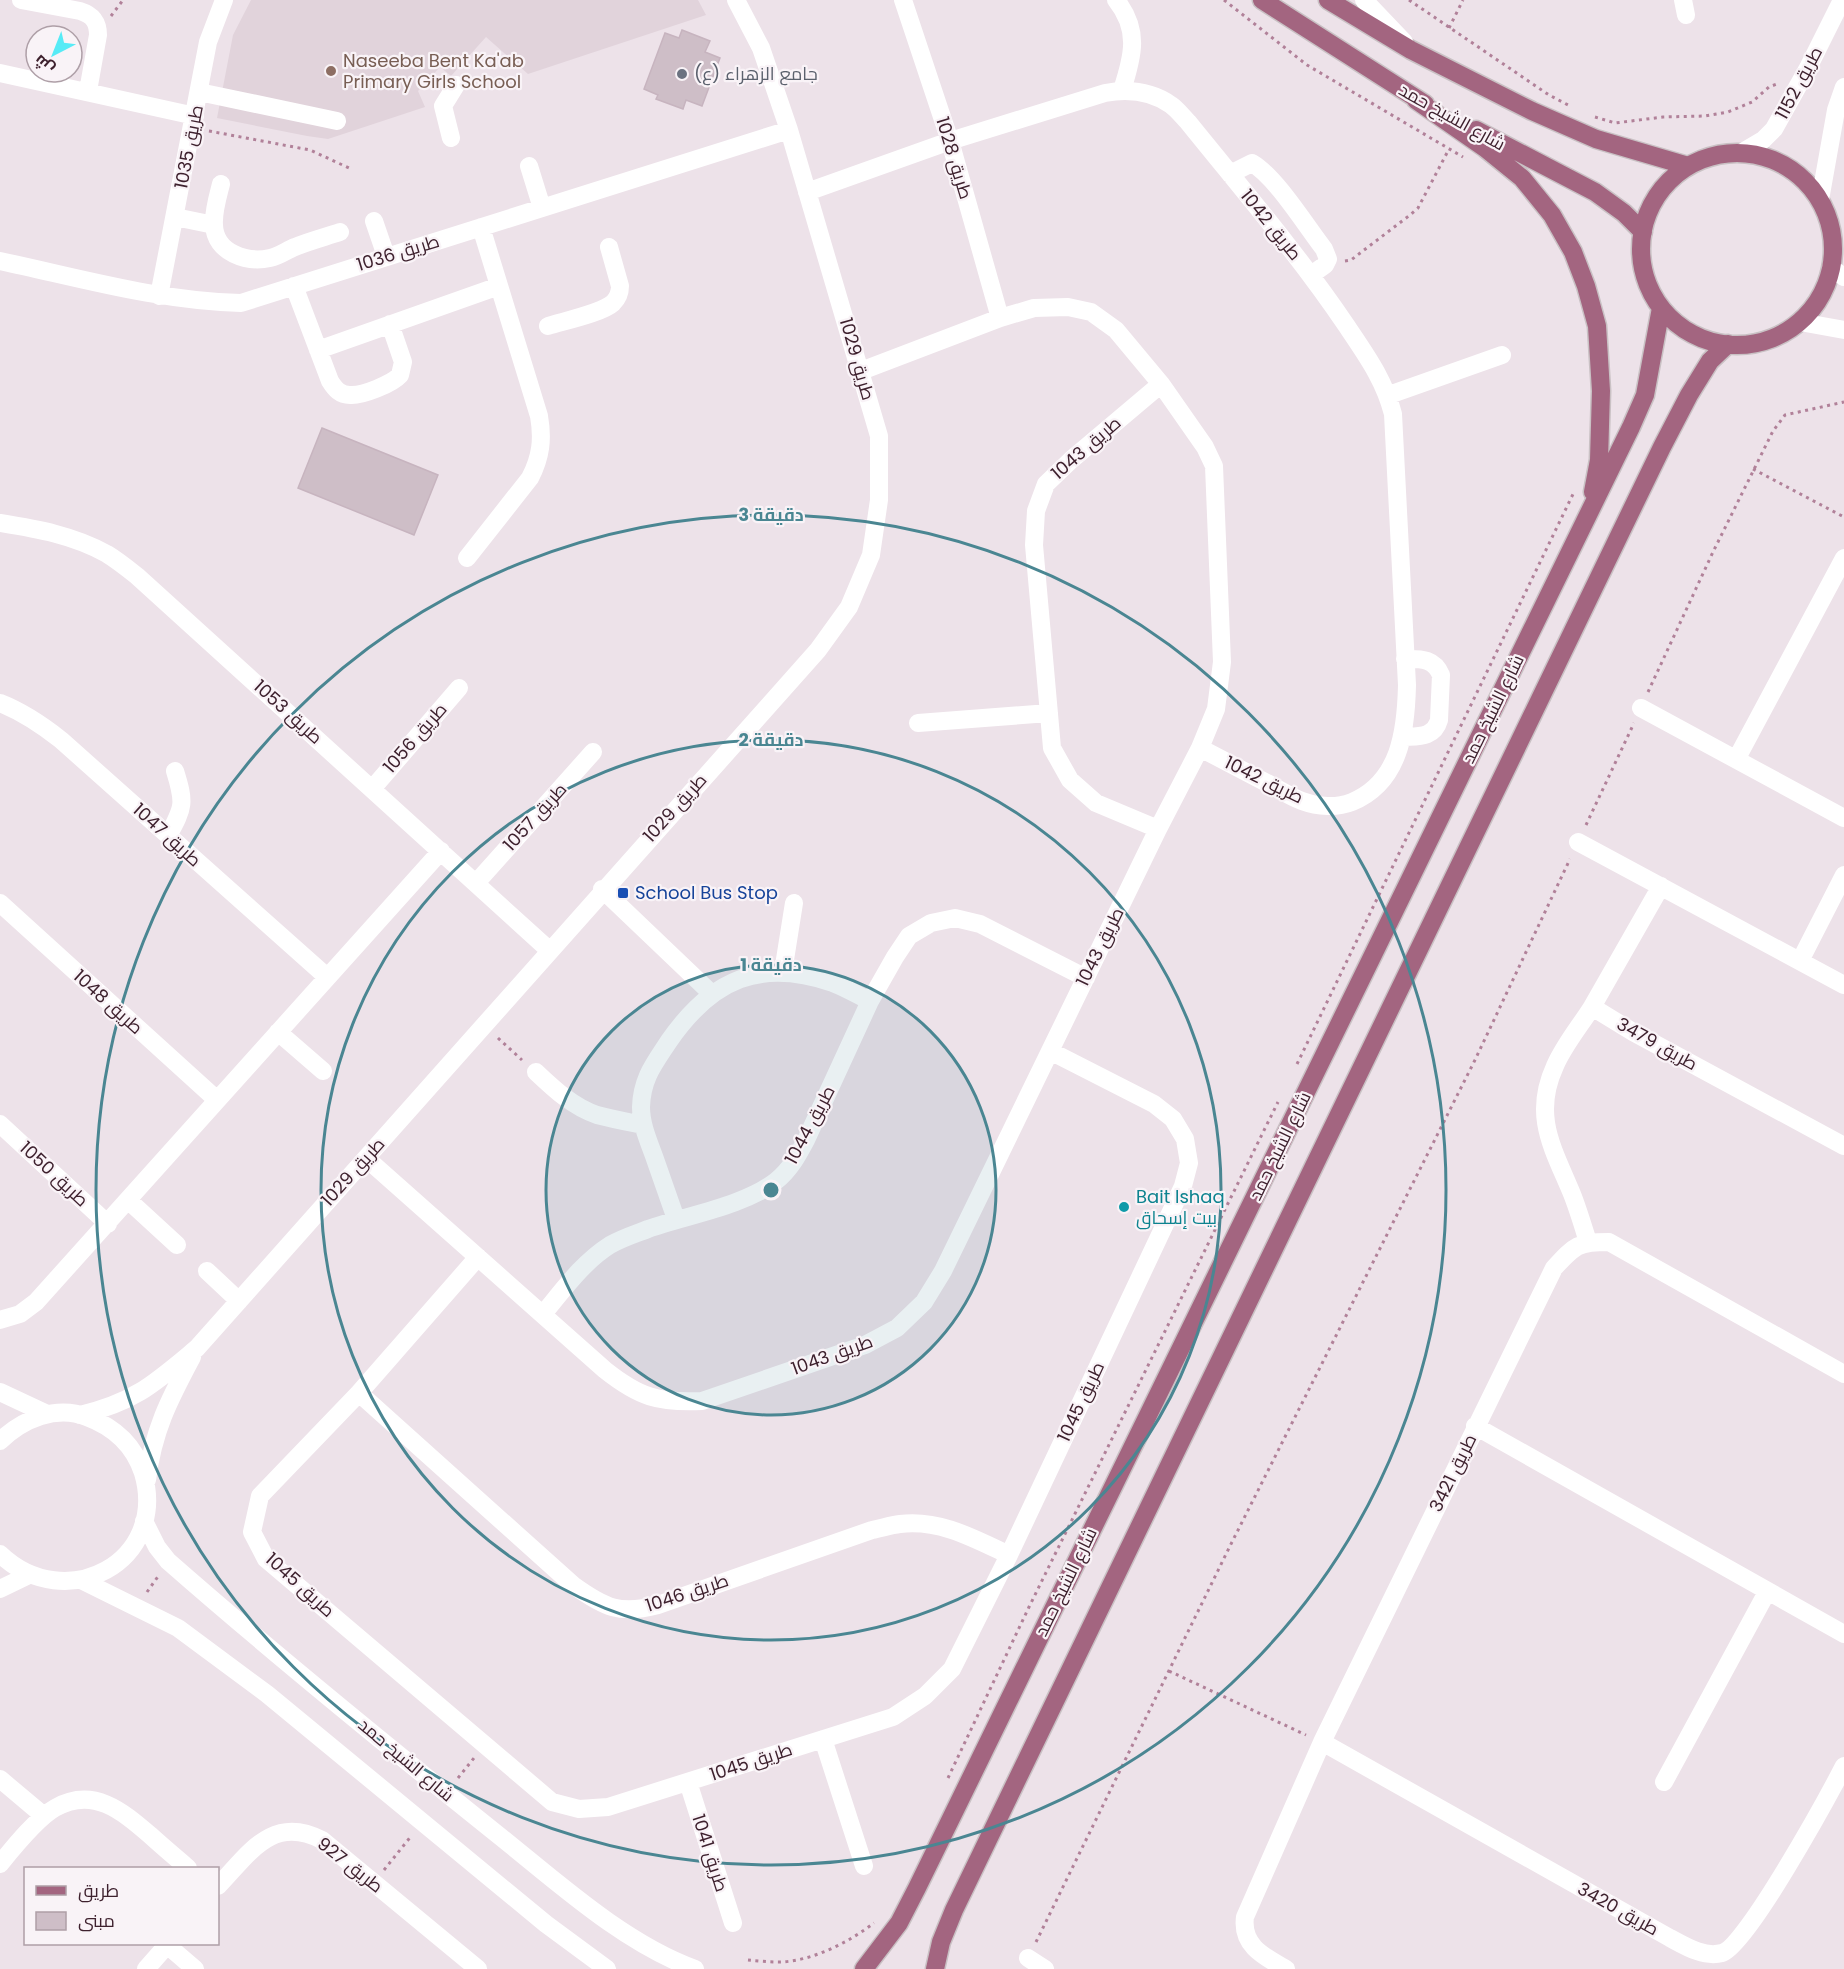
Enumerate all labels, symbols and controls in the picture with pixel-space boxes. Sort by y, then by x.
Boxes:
north arrow [24,24,84,84]
street label: طريق 1152 [1769,42,1828,124]
place label: Naseeba Bent Ka'ab Primary Girls School [343,48,524,94]
text: ش [29,49,60,80]
place label: جامع الزهراء (ع) [694,61,818,86]
marker: Naseeba Bent Ka'ab Primary Girls School [324,64,338,78]
marker: جامع الزهراء (ع) [675,67,689,81]
street label: شارع الشيخ حمد [1395,77,1510,156]
street label: طريق 1035 [168,103,209,191]
street label: طريق 1028 [930,114,979,202]
street label: طريق 1042 [1235,184,1308,265]
street label: طريق 1036 [354,228,442,277]
street label: طريق 1029 [834,315,881,403]
street label: طريق 1043 [1045,410,1126,485]
text: 3 دقيقة [738,502,804,527]
street label: شارع الشيخ حمد [1455,650,1530,767]
street label: طريق 1053 [248,674,328,749]
street label: طريق 1056 [377,697,452,778]
text: 2 دقيقة [739,727,804,752]
street label: طريق 1042 [1221,750,1308,809]
street label: طريق 1029 [637,768,712,848]
street label: طريق 1057 [497,777,572,856]
street label: طريق 1047 [128,797,207,872]
place label: School Bus Stop [635,880,778,905]
marker: School Bus Stop [616,886,630,900]
street label: طريق 1043 [1070,903,1129,990]
text: 1 دقيقة [740,952,802,977]
street label: طريق 1048 [68,964,149,1040]
street label: طريق 3479 [1612,1011,1702,1076]
street label: طريق 1044 [778,1081,841,1168]
street label: شارع الشيخ حمد [1242,1087,1317,1204]
street label: طريق 1029 [315,1132,390,1212]
street label: طريق 1050 [15,1135,94,1212]
centre of rings [761,1180,781,1200]
place label: Bait Ishaq بيت إسحاق [1136,1184,1225,1230]
marker: Bait Ishaq بيت إسحاق [1117,1200,1131,1214]
street label: طريق 1043 [788,1328,876,1381]
street label: طريق 1045 [1051,1358,1110,1446]
street label: طريق 3421 [1423,1430,1482,1516]
street label: شارع الشيخ حمد [1028,1523,1103,1640]
street label: طريق 1045 [260,1547,341,1623]
street label: طريق 1046 [642,1567,731,1618]
street label: شارع الشيخ حمد [353,1712,460,1807]
street label: طريق 1045 [706,1736,795,1787]
street label: طريق 1041 [686,1811,735,1895]
street label: طريق 927 [312,1831,389,1898]
legend [24,1867,219,1945]
street label: طريق 3420 [1573,1876,1663,1941]
text: طريق [78,1878,119,1903]
text: مبنى [78,1908,115,1933]

